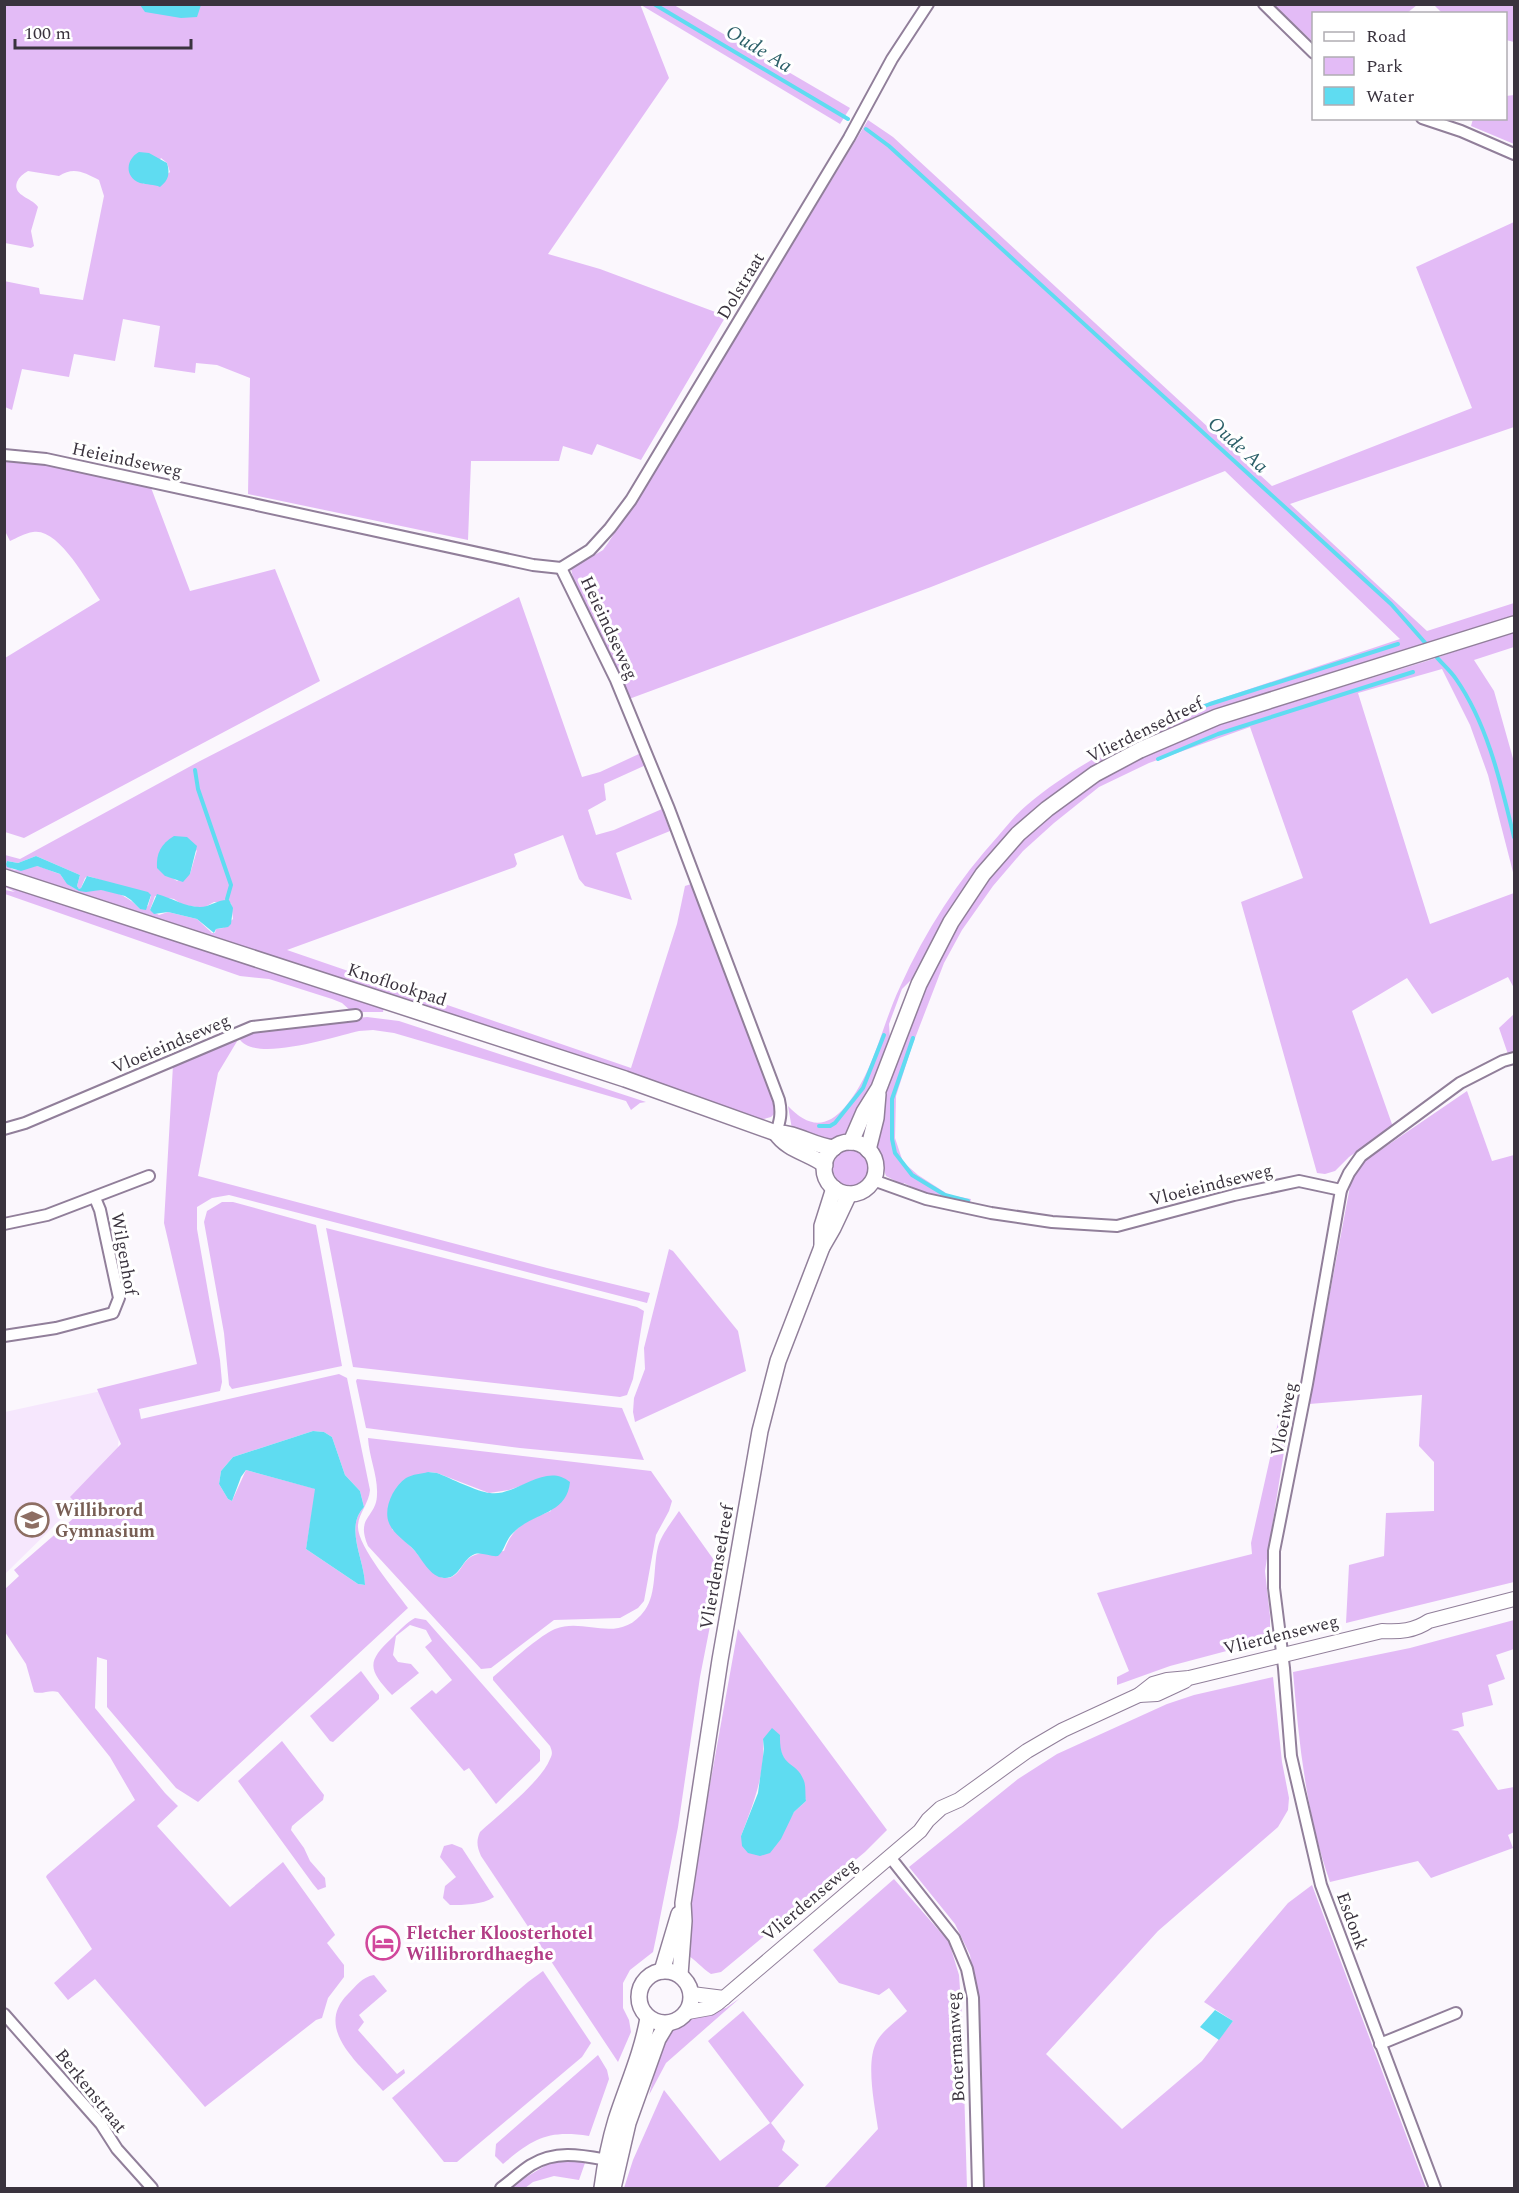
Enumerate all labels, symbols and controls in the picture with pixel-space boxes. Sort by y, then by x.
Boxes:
scale bar [15,12,190,50]
legend [1312,12,1507,120]
water label: Oude Aa [720,17,798,81]
text: 100 m [24,20,71,47]
text: Road [1366,23,1407,50]
text: Park [1366,53,1403,80]
text: Water [1366,83,1414,110]
street label: Dolstraat [710,247,772,325]
water label: Oude Aa [1201,409,1275,481]
street label: Heieindseweg [69,435,185,485]
street label: Heieindseweg [573,571,645,685]
street label: Vlierdensedreef [1082,689,1209,770]
street label: Knoflookpad [344,956,450,1014]
street label: Vloeieindseweg [108,1007,234,1081]
street label: Vloeieindseweg [1146,1157,1276,1213]
street label: Wilgenhof [103,1210,145,1299]
street label: Vloeiweg [1264,1380,1304,1458]
place label: Willibrord Gymnasium [55,1497,155,1545]
street label: Vlierdensedreef [693,1500,742,1632]
school or university icon: Willibrord Gymnasium [14,1502,50,1538]
street label: Vlierdenseweg [1221,1608,1341,1662]
street label: Vlierdenseweg [756,1852,864,1948]
street label: Esdonk [1329,1888,1375,1954]
place label: Fletcher Kloosterhotel Willibrordhaeghe [406,1920,593,1968]
hotel icon: Fletcher Kloosterhotel Willibrordhaeghe [365,1925,401,1961]
street label: Botermanweg [940,1991,972,2103]
street label: Berkenstraat [48,2043,134,2139]

